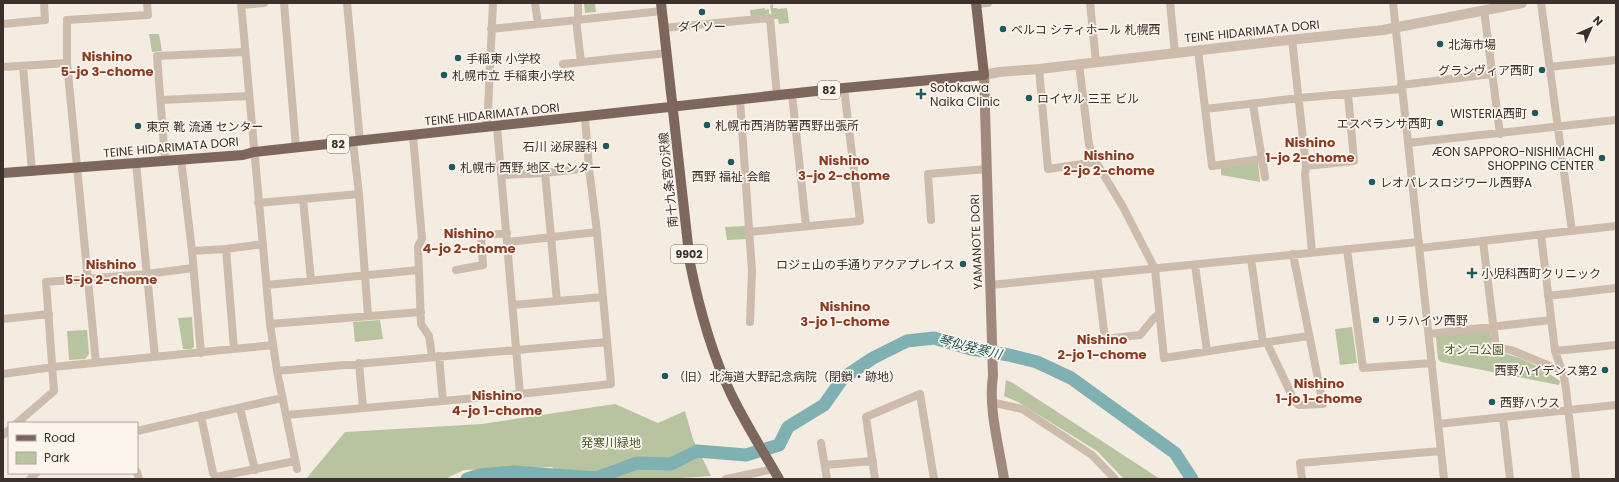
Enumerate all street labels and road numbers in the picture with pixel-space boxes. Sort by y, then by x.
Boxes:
street label: TEINE HIDARIMATA DORI [1184,15,1320,47]
road number: 82 [818,81,840,99]
street label: TEINE HIDARIMATA DORI [424,98,560,130]
street label: 南十九条宮の沢線 [655,131,681,229]
street label: TEINE HIDARIMATA DORI [103,133,239,161]
road number: 82 [327,135,349,153]
street label: YAMANOTE DORI [966,194,986,290]
road number: 9902 [671,245,707,263]

